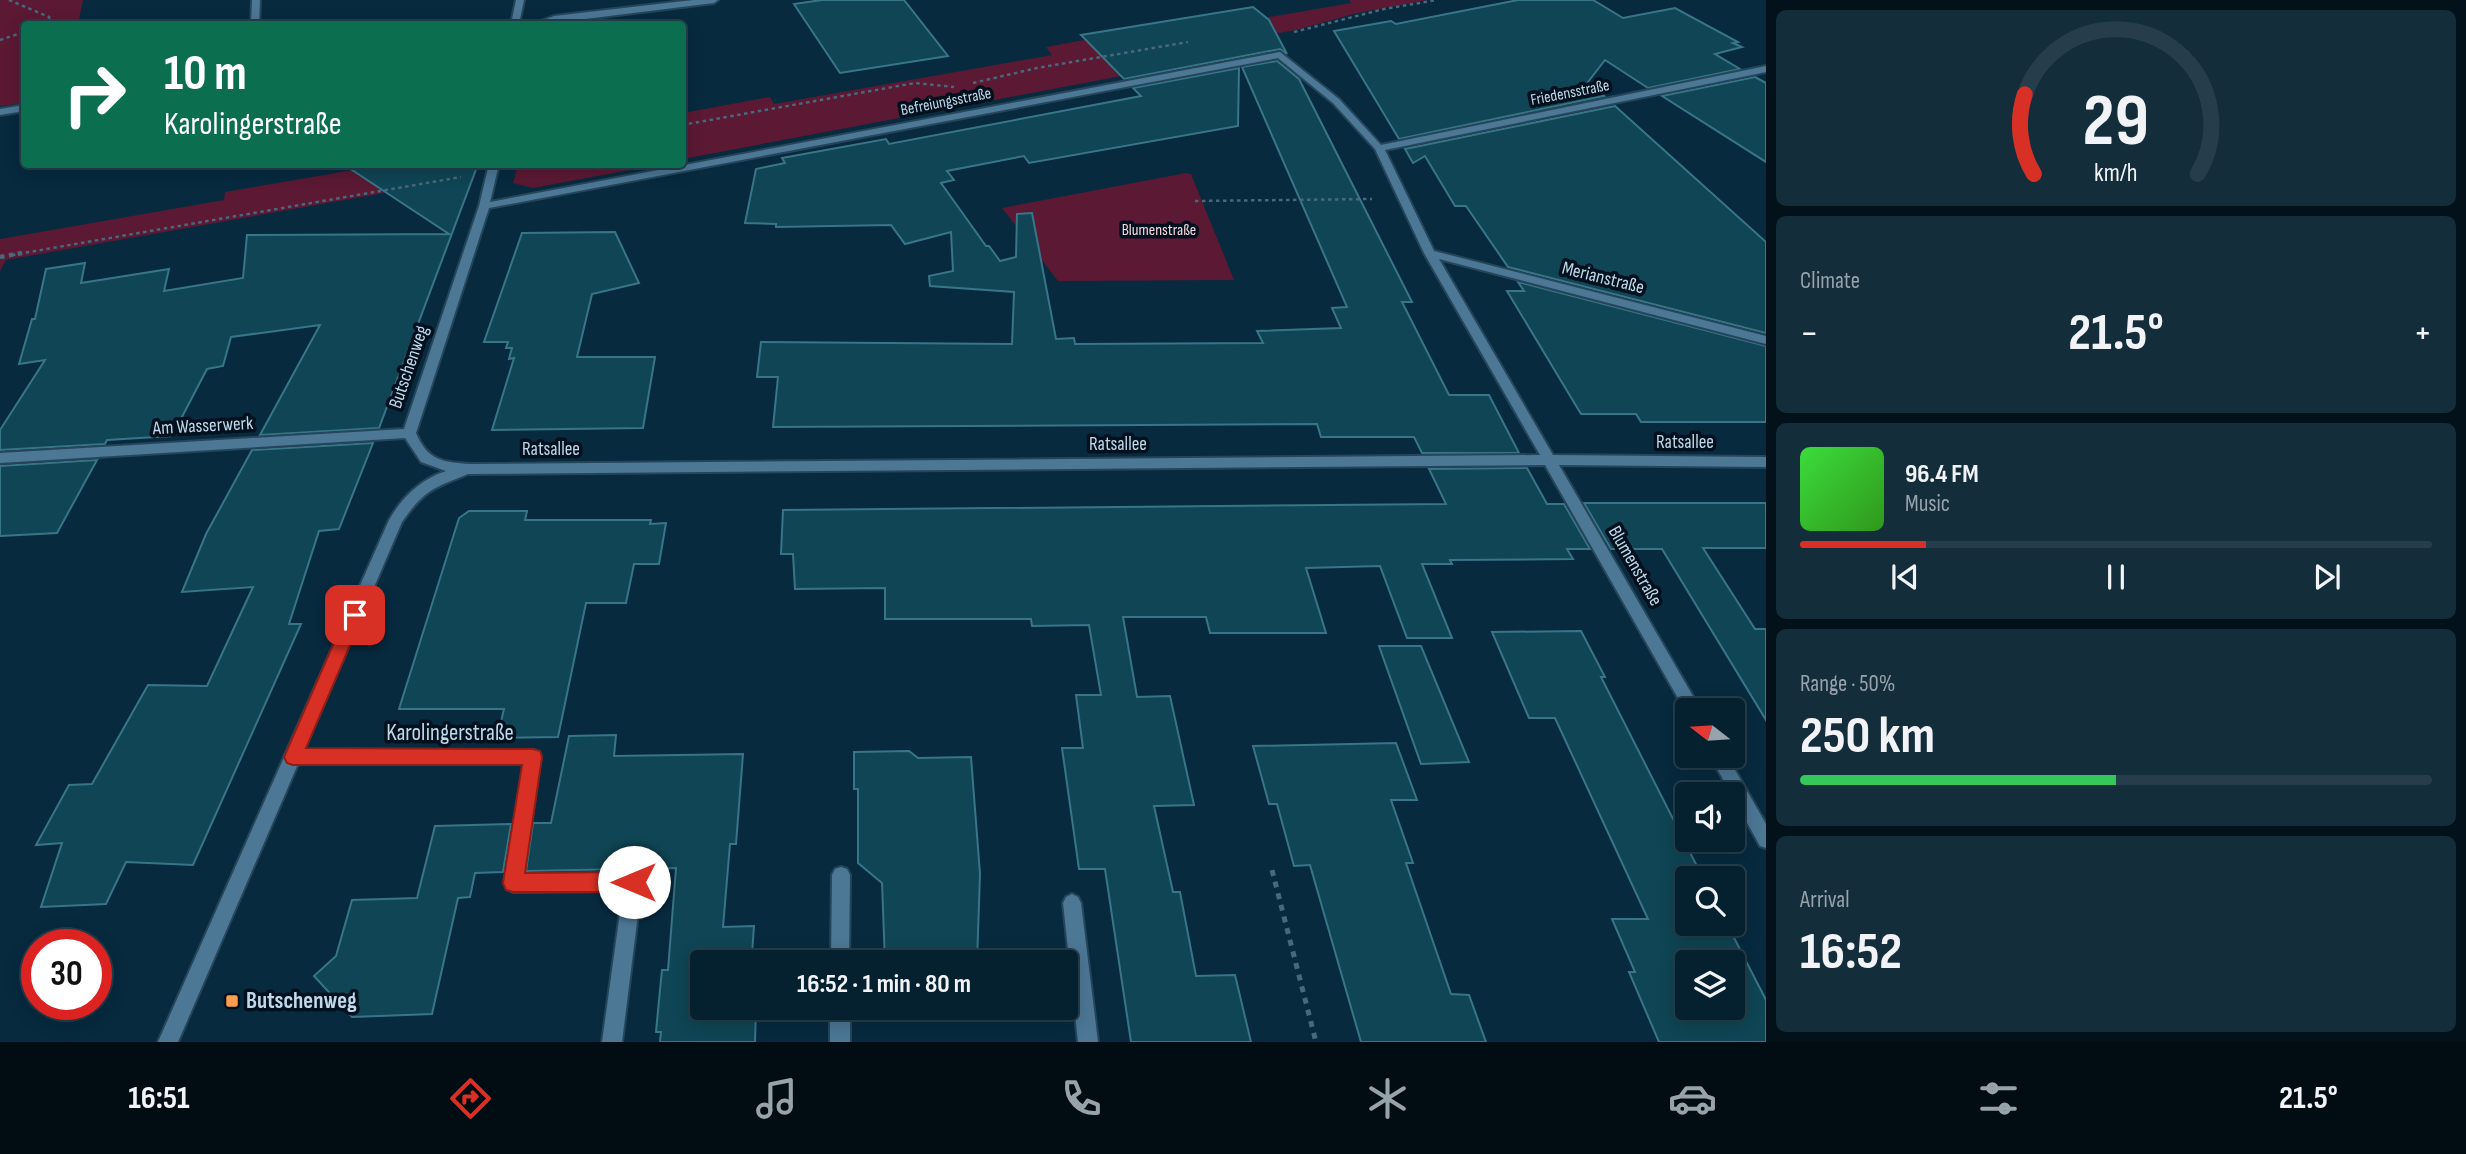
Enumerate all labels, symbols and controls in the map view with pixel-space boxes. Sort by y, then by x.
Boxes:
text: 10 m [164,45,247,104]
icon: right [49,49,140,140]
street label: Friedensstraße [1529,76,1611,110]
text: 29 [2083,79,2149,167]
street label: Befreiungsstraße [899,84,993,120]
text: Karolingerstraße [164,105,342,144]
text: km/h [2094,158,2138,189]
park label: Blumenstraße [1122,221,1196,240]
street label: Merianstraße [1559,257,1647,299]
text: Climate [1800,267,1860,295]
text: 21.5° [2068,302,2164,365]
text: − [1800,311,1819,356]
text: + [2413,311,2432,356]
street label: Butschenweg [384,322,434,411]
street label: Am Wasserwerk [151,412,255,440]
street label: Ratsallee [1656,431,1714,454]
street label: Ratsallee [1089,433,1147,456]
street label: Ratsallee [522,438,580,461]
text: 96.4 FM [1905,459,1979,490]
text: Music [1905,490,1950,518]
street label: Blumenstraße [1603,522,1667,610]
icon: previous [1886,558,1924,596]
icon: pause [2097,558,2135,596]
icon: next [2308,558,2346,596]
pin [325,585,385,645]
icon: arrive [336,596,374,634]
text: Range · 50% [1800,670,1895,698]
north arrow [1675,698,1745,768]
map controls [1675,698,1745,1020]
text: 250 km [1800,705,1935,768]
street label: Karolingerstraße [386,719,514,747]
button: sound [1675,782,1745,852]
position arrow [597,845,671,919]
button: search [1675,866,1745,936]
text: Arrival [1800,886,1849,914]
text: 16:52 [1800,921,1902,984]
speed limit sign: 30 [21,929,112,1020]
button: layers [1675,950,1745,1020]
text: 16:52 · 1 min · 80 m [797,969,971,1000]
place label: Butschenweg [246,987,357,1015]
marker: Butschenweg [224,993,240,1009]
icon: directions [446,1074,495,1123]
icon: music [752,1074,801,1123]
icon: phone [1057,1074,1106,1123]
icon: climate [1363,1074,1412,1123]
icon: car [1668,1074,1717,1123]
icon: filters [1974,1074,2023,1123]
text: 16:51 [128,1079,190,1118]
text: 21.5° [2279,1079,2338,1118]

